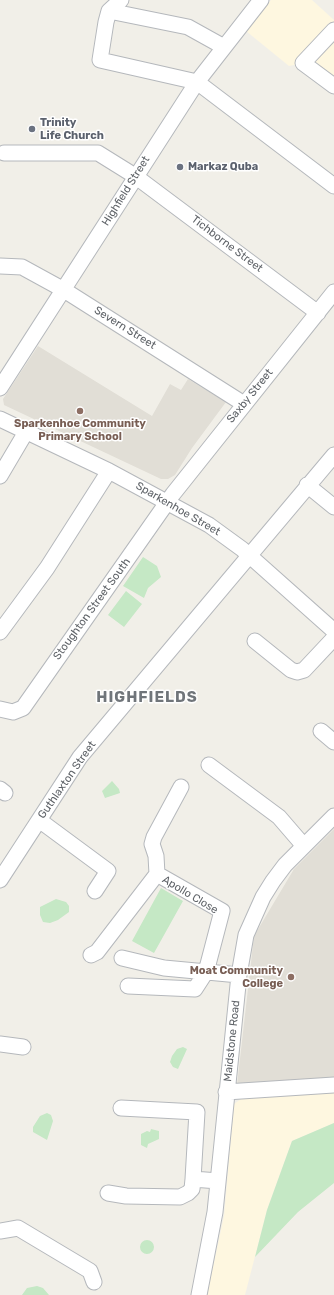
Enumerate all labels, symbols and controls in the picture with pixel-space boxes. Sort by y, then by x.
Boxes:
place label: Trinity Life Church [40,116,104,142]
marker: Trinity Life Church [27,124,37,134]
street label: Highfield Street [99,154,153,228]
place label: Markaz Quba [188,160,258,174]
marker: Markaz Quba [175,162,185,172]
street label: Tichborne Street [189,213,265,275]
street label: Severn Street [92,304,158,352]
street label: Saxby Street [224,366,276,426]
marker: Sparkenhoe Community Primary School [75,406,85,416]
place label: Sparkenhoe Community Primary School [14,417,146,443]
street label: Sparkenhoe Street [133,479,223,539]
street label: Stoughton Street South [51,556,133,662]
district label: HIGHFIELDS [96,689,198,707]
street label: Guthlaxton Street [35,739,99,821]
street label: Apollo Close [160,873,220,917]
place label: Moat Community College [190,964,283,990]
marker: Moat Community College [286,972,296,982]
street label: Maidstone Road [221,1000,243,1082]

